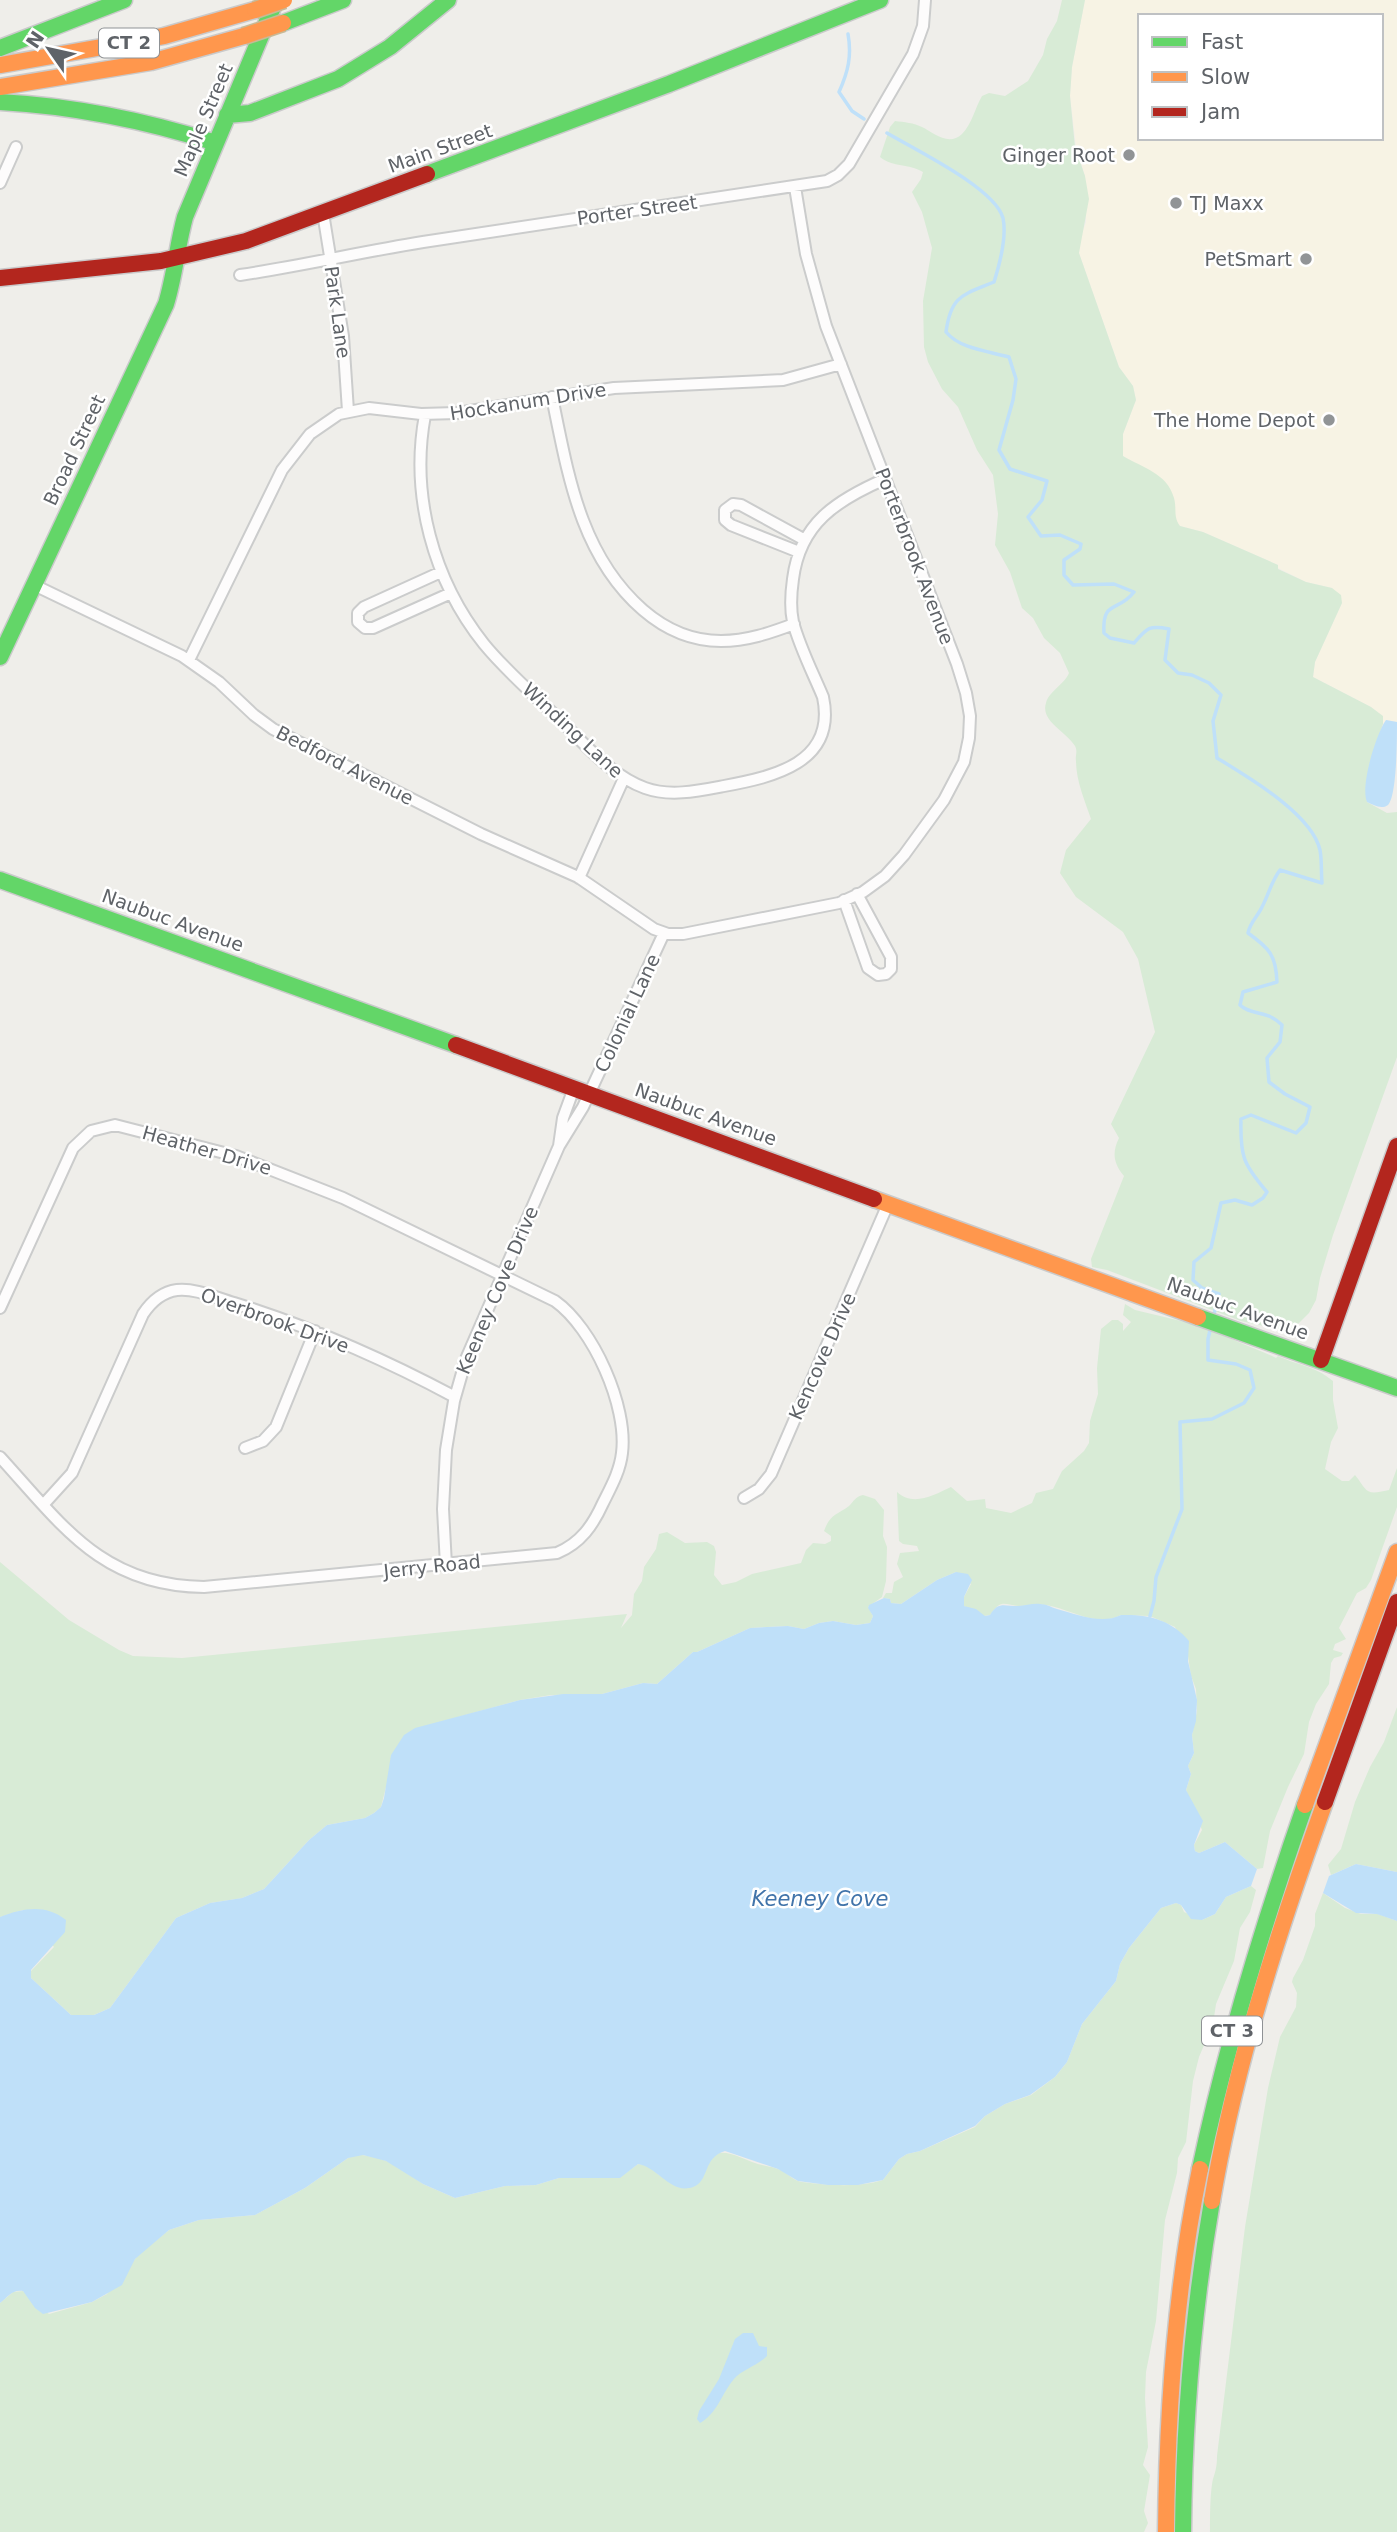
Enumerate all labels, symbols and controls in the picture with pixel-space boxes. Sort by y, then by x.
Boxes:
north arrow [14,14,84,84]
legend [1138,14,1383,140]
text: N [21,27,48,52]
road number: CT 2 [99,28,159,58]
text: Fast [1201,30,1243,54]
street label: Maple Street [169,60,237,180]
text: Slow [1201,65,1250,89]
text: Jam [1199,100,1241,124]
street label: Main Street [385,119,495,177]
place label: Ginger Root [1002,144,1115,166]
marker: Ginger Root [1121,147,1137,163]
street label: Porter Street [576,191,698,229]
place label: TJ Maxx [1189,192,1264,214]
marker: TJ Maxx [1168,195,1184,211]
place label: PetSmart [1205,248,1292,270]
marker: PetSmart [1298,251,1314,267]
street label: Park Lane [321,264,355,360]
street label: Hockanum Drive [448,378,608,424]
street label: Broad Street [39,391,109,509]
place label: The Home Depot [1153,409,1315,431]
marker: The Home Depot [1321,412,1337,428]
street label: Porterbrook Avenue [871,465,959,647]
street label: Winding Lane [518,678,628,782]
street label: Bedford Avenue [273,721,417,809]
street label: Naubuc Avenue [99,884,247,956]
street label: Colonial Lane [590,950,664,1076]
street label: Naubuc Avenue [632,1078,780,1150]
street label: Heather Drive [140,1121,274,1179]
street label: Keeney Cove Drive [452,1203,542,1377]
street label: Naubuc Avenue [1164,1272,1312,1344]
street label: Overbrook Drive [198,1283,352,1357]
street label: Kencove Drive [784,1289,860,1423]
street label: Jerry Road [381,1550,482,1582]
water label: Keeney Cove [751,1887,889,1911]
road number: CT 3 [1202,2017,1262,2046]

